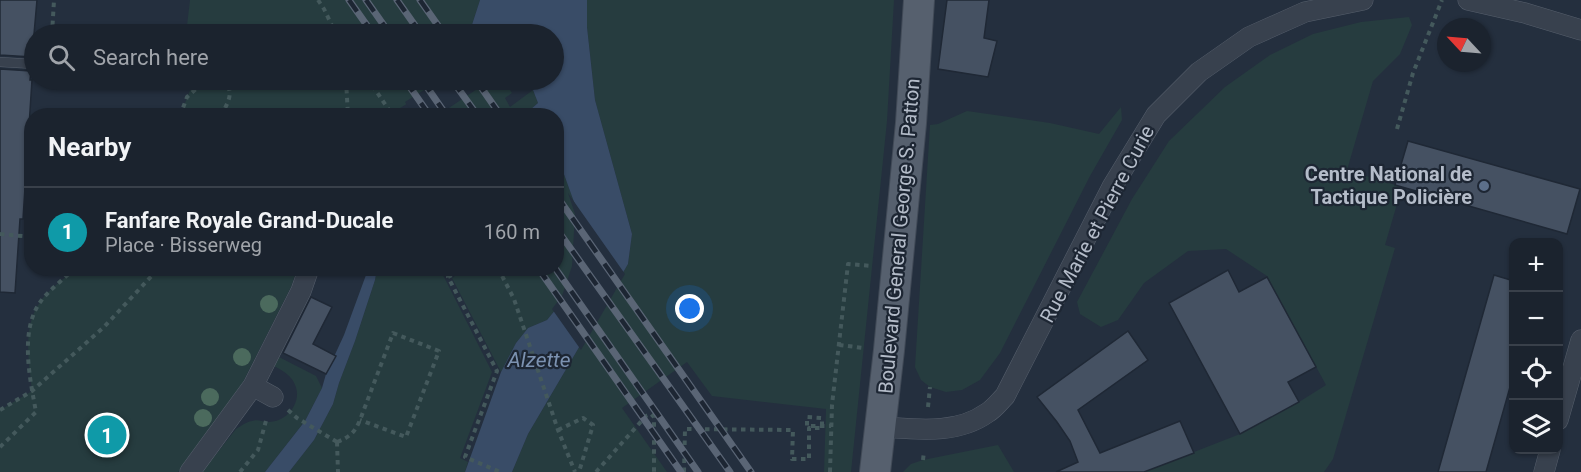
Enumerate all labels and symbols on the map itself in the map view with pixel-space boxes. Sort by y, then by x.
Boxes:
north arrow [1437,18,1491,72]
street label: Boulevard General George S. Patton [873,77,925,395]
street label: Rue Marie et Pierre Curie [1035,121,1159,327]
place label: Centre National de Tactique Policière [1305,162,1472,209]
marker: Centre National de Tactique Policière [1477,179,1491,193]
your location [675,294,704,323]
water label: Alzette [506,348,571,372]
pin: 1 [88,412,126,458]

